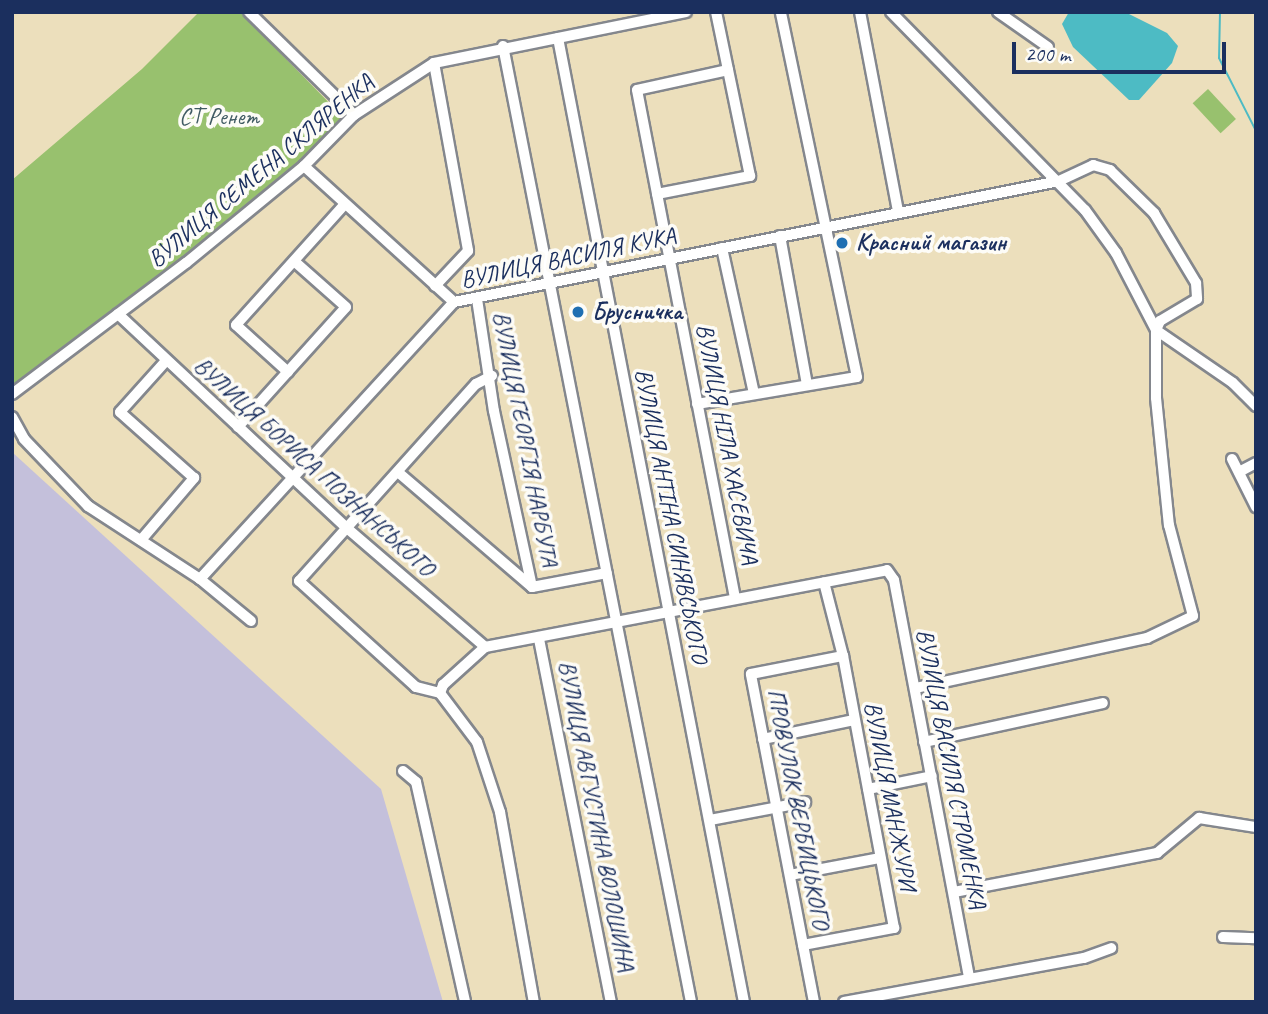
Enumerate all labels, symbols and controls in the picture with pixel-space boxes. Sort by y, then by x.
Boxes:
scale bar [1016,28,1230,72]
text: 200 m [1025,41,1070,67]
street label: ВУЛИЦЯ СЕМЕНА СКЛЯРЕНКА [142,68,380,274]
park label: СТ Ренет [179,103,259,131]
street label: ВУЛИЦЯ ВАСИЛЯ КУКА [458,221,678,295]
place label: Красний магазин [856,229,1006,257]
marker: Красний магазин [834,235,850,251]
place label: Брусничка [592,298,682,326]
marker: Брусничка [570,304,586,320]
street label: ВУЛИЦЯ ГЕОРГІЯ НАРБУТА [486,308,564,570]
street label: ВУЛИЦЯ НІЛА ХАСЕВИЧА [690,322,764,566]
street label: ВУЛИЦЯ БОРИСА ПОЗНАНСЬКОГО [188,351,440,583]
street label: ВУЛИЦЯ АНТІНА СИНЯВСЬКОГО [629,368,713,664]
street label: ВУЛИЦЯ ВАСИЛЯ СТРОМЕНКА [910,627,992,911]
street label: ВУЛИЦЯ АВГУСТИНА ВОЛОШИНА [552,659,640,973]
street label: ПРОВУЛОК ВЕРБИЦЬКОГО [761,687,835,931]
street label: ВУЛИЦЯ МАНЖУРИ [858,699,922,893]

